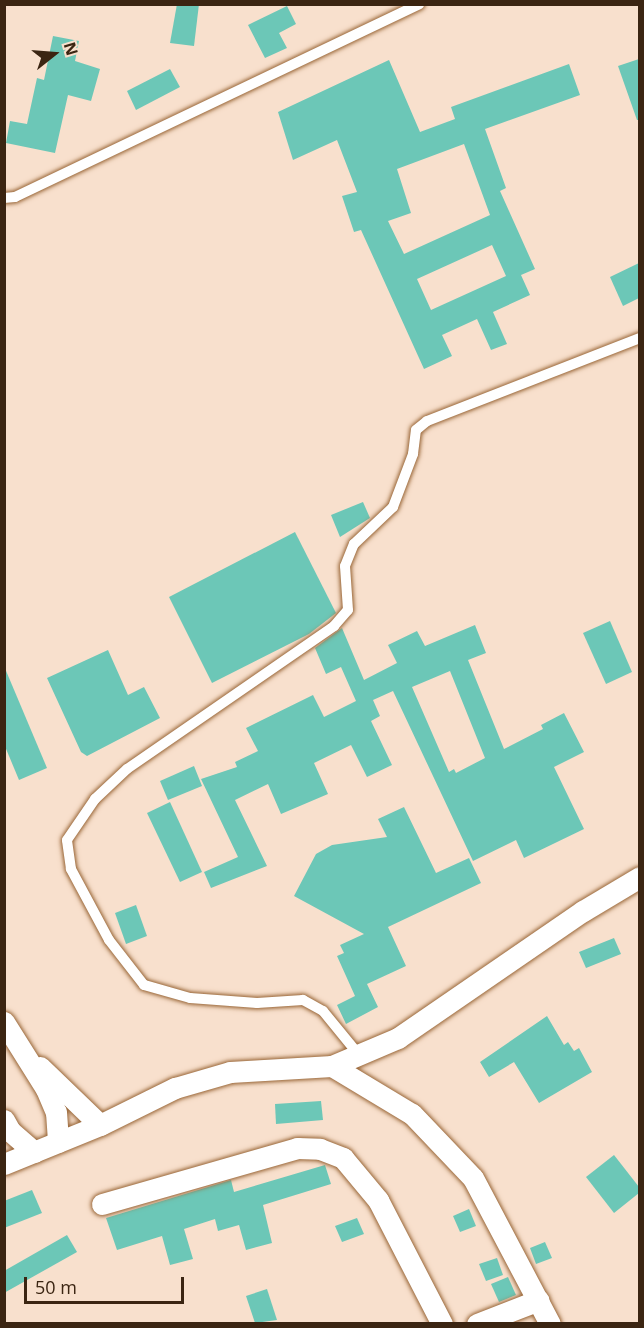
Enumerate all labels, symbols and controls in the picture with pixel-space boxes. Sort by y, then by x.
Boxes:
north arrow [24,24,84,84]
text: N [59,39,84,58]
scale bar [27,1265,188,1303]
text: 50 m [35,1275,77,1299]

